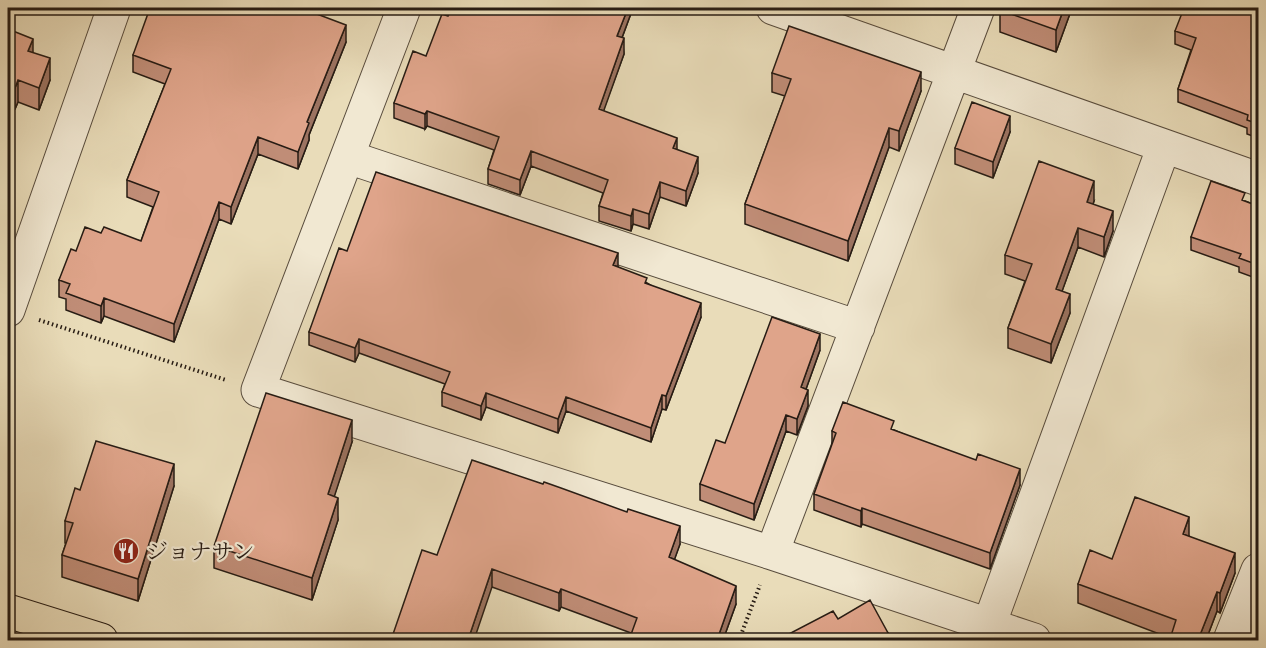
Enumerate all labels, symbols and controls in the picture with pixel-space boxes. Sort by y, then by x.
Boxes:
restaurant icon: ジョナサン [111,536,141,566]
place label: ジョナサン [146,538,254,569]

